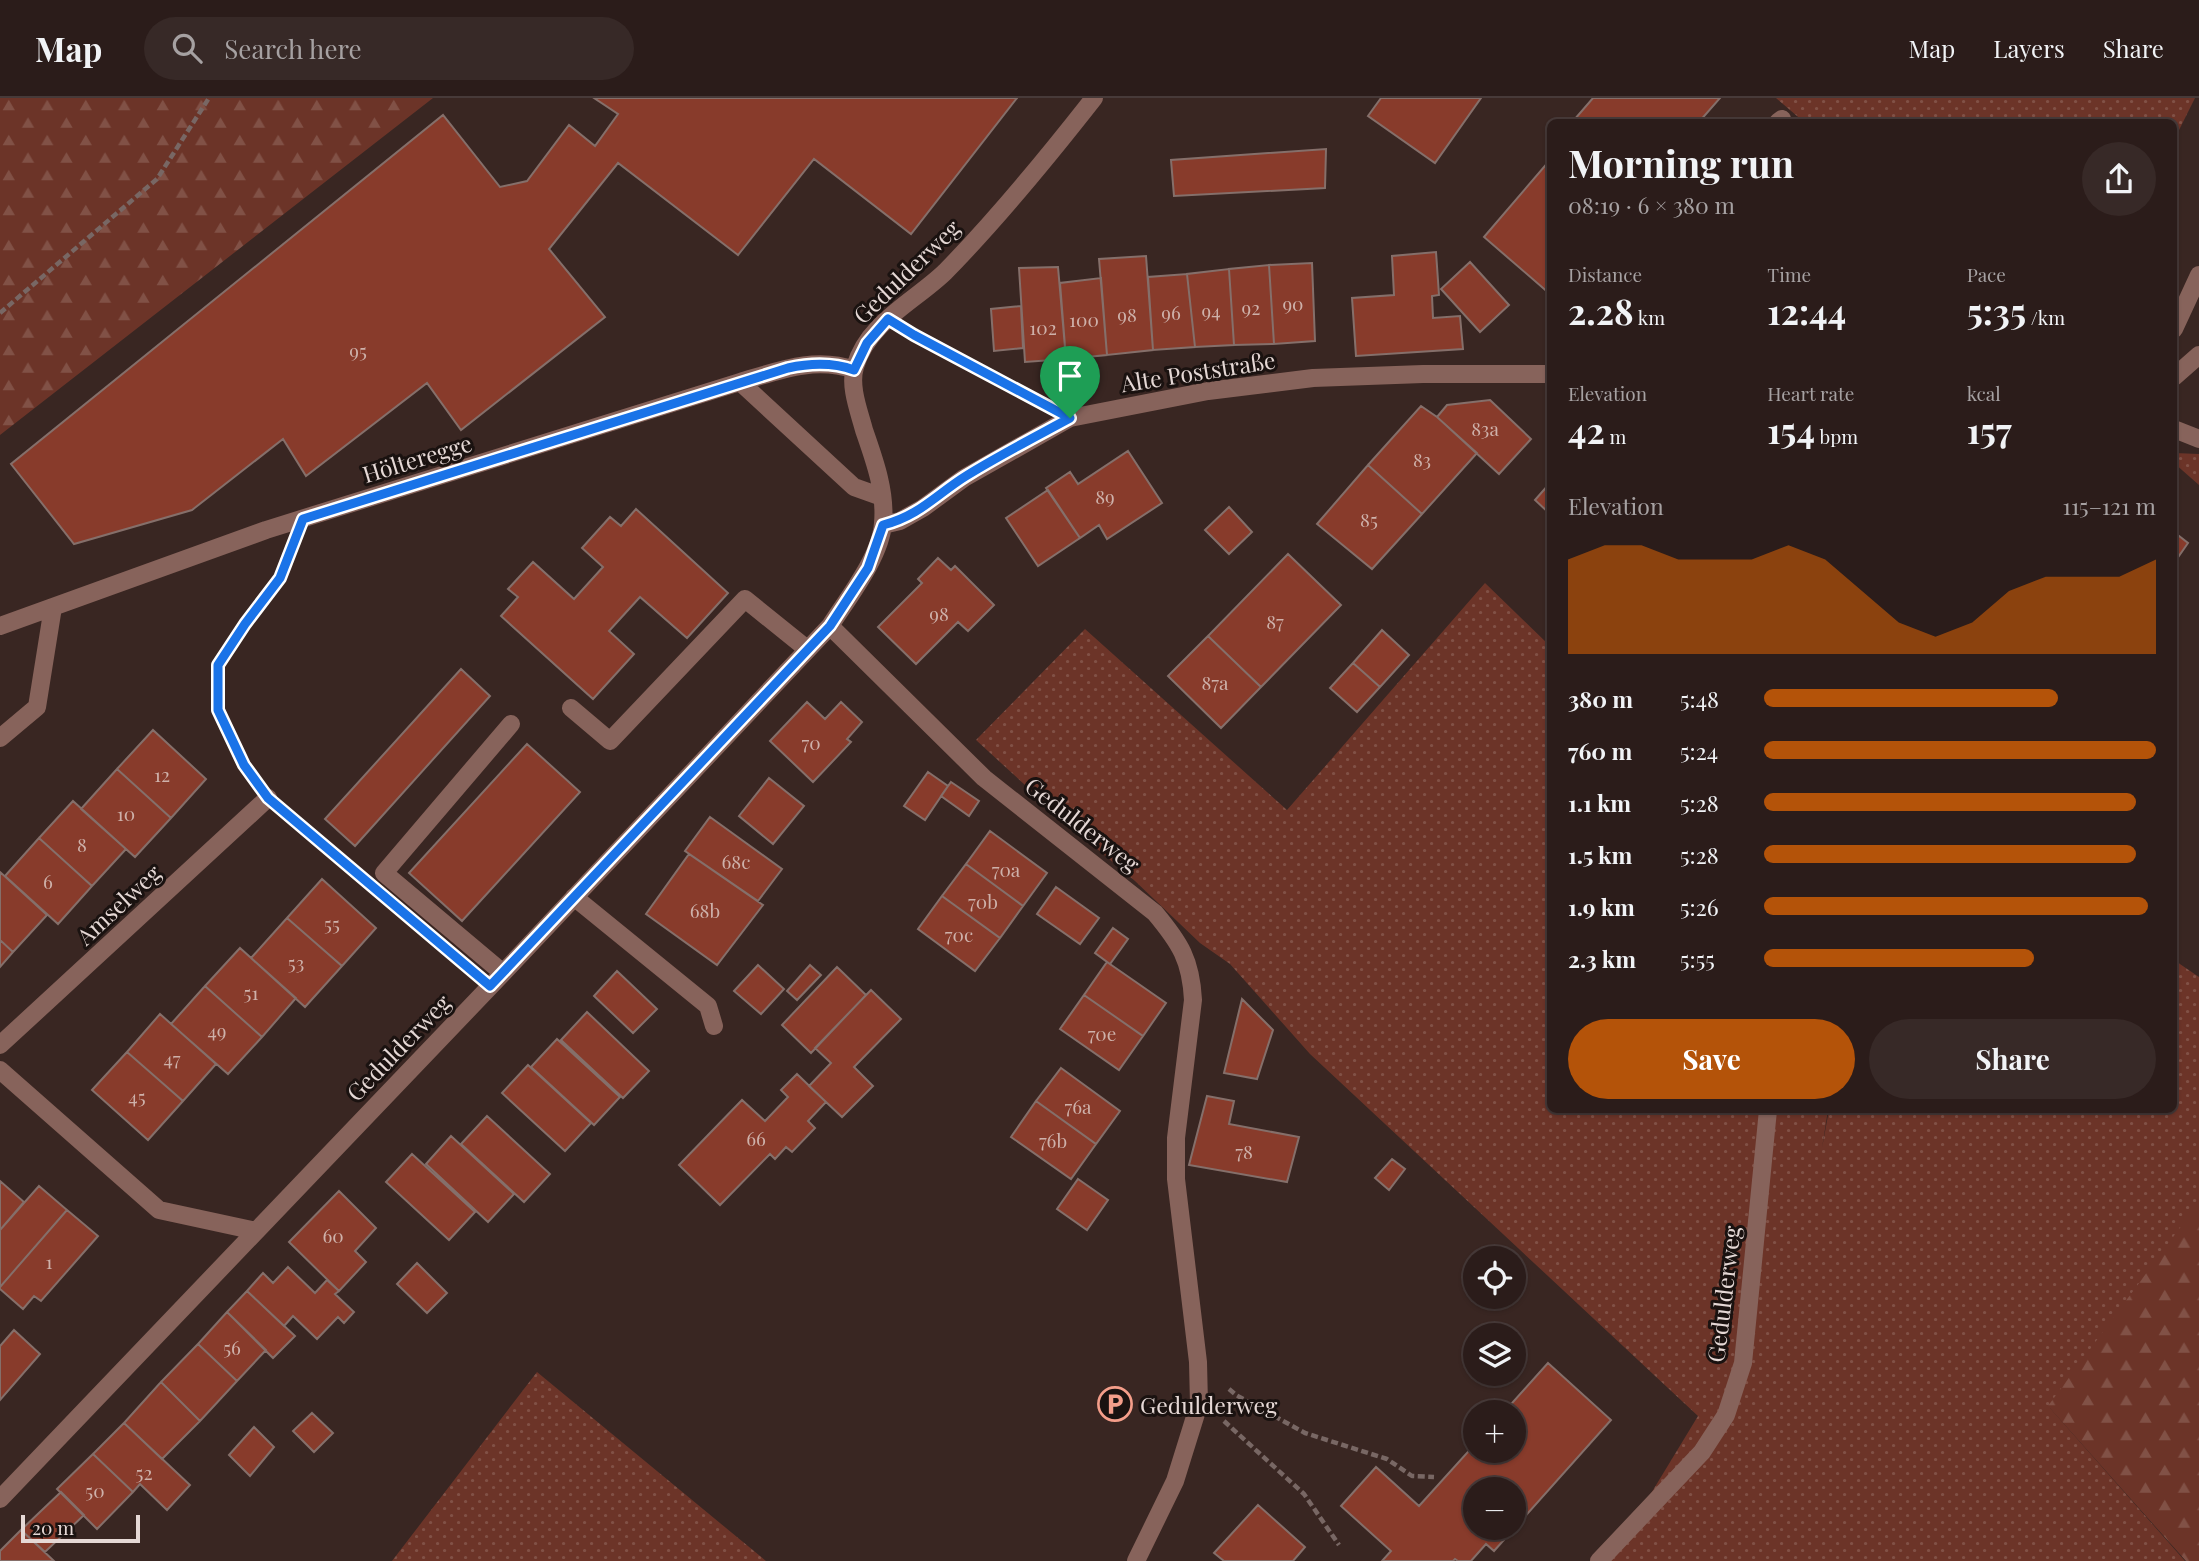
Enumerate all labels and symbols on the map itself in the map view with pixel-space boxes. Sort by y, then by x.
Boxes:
street label: Gedulderweg [846,212,966,330]
house number: 90 [1282,290,1304,316]
house number: 92 [1242,294,1260,320]
house number: 94 [1201,297,1221,323]
house number: 96 [1161,299,1181,325]
house number: 98 [1117,301,1137,327]
house number: 100 [1069,306,1099,332]
house number: 102 [1029,314,1057,340]
house number: 95 [349,337,367,363]
street label: Alte Poststraße [1118,343,1277,399]
pin [1040,346,1100,418]
house number: 83a [1471,415,1499,441]
street label: Hölteregge [359,427,475,489]
house number: 83 [1413,446,1431,472]
house number: 89 [1095,483,1115,509]
house number: 85 [1360,506,1378,532]
house number: 98 [929,600,949,626]
house number: 87 [1266,608,1284,634]
house number: 87a [1201,669,1229,695]
house number: 70 [801,729,821,755]
house number: 12 [154,761,170,787]
street label: Gedulderweg [1019,769,1147,879]
house number: 10 [117,800,135,826]
house number: 8 [77,831,87,857]
house number: 68c [722,848,750,874]
house number: 70a [992,856,1021,882]
street label: Amselweg [68,857,167,952]
house number: 6 [43,868,53,894]
house number: 70b [968,888,998,914]
house number: 68b [690,897,720,923]
house number: 55 [324,910,340,936]
house number: 70c [945,921,973,947]
house number: 53 [288,949,304,975]
house number: 51 [244,979,258,1005]
street label: Gedulderweg [339,987,457,1107]
house number: 49 [207,1017,227,1043]
house number: 70e [1088,1020,1116,1046]
house number: 47 [164,1045,181,1071]
house number: 45 [128,1083,146,1109]
house number: 76a [1065,1093,1092,1119]
house number: 66 [746,1125,766,1151]
house number: 76b [1039,1127,1067,1153]
house number: 78 [1235,1138,1253,1164]
house number: 60 [322,1222,344,1248]
street label: Gedulderweg [1699,1224,1747,1364]
house number: 1 [45,1248,53,1274]
house number: 56 [223,1334,241,1360]
parking icon: Gedulderweg [1096,1385,1134,1423]
place label: Gedulderweg [1140,1389,1277,1420]
house number: 52 [136,1459,153,1485]
house number: 50 [85,1477,105,1503]
scale bar [21,1512,140,1544]

